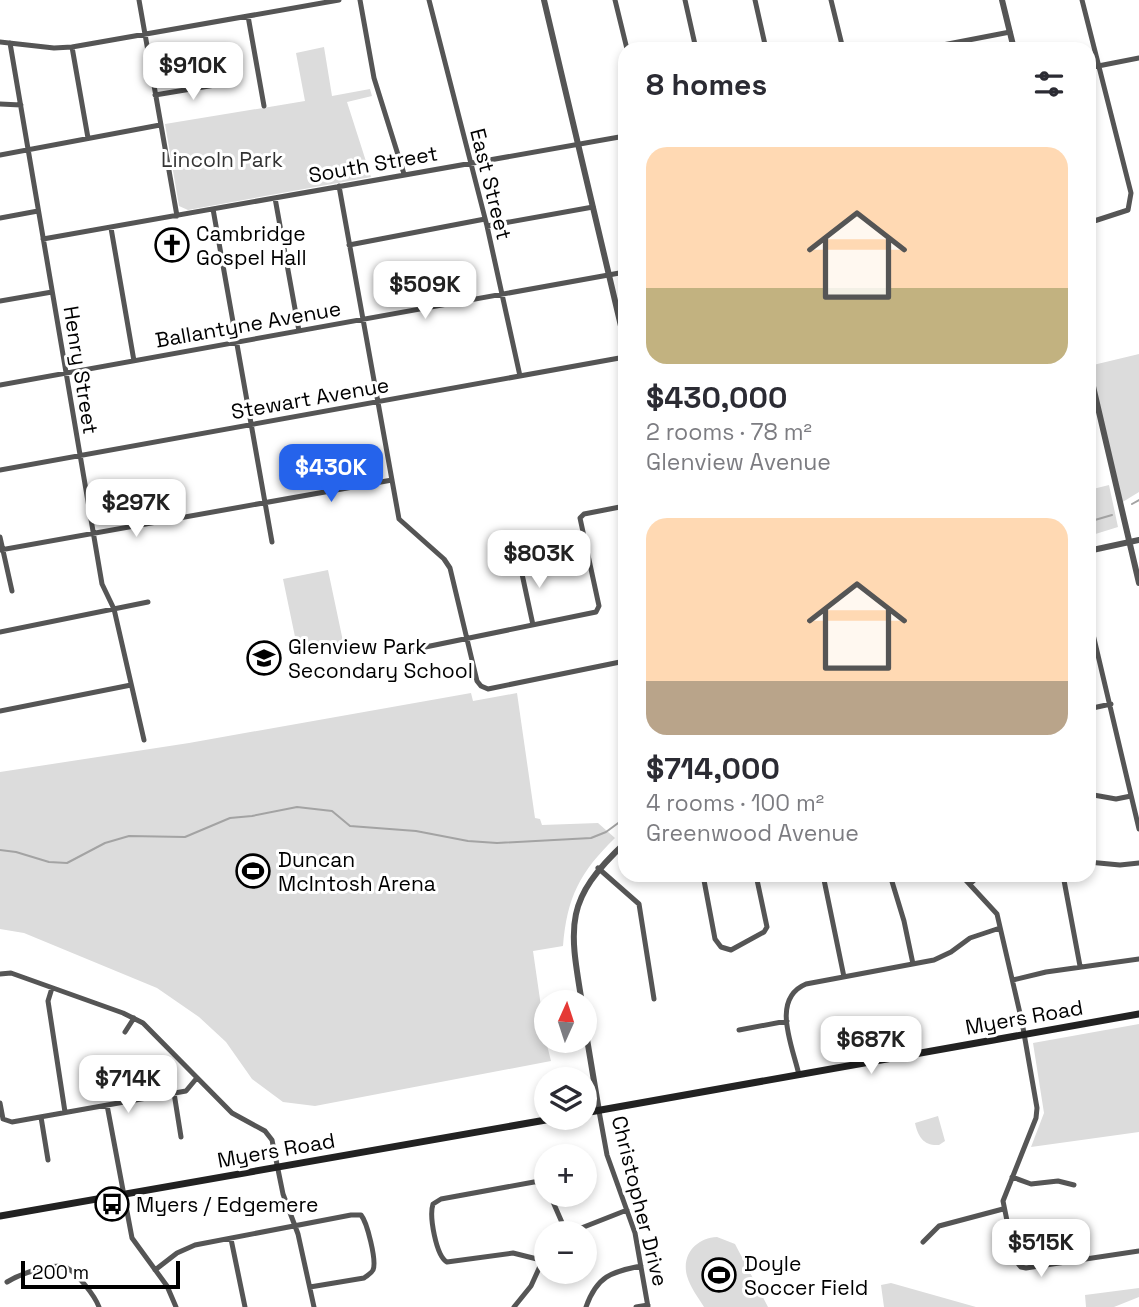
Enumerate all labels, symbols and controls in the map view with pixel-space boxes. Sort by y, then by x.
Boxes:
pin: $910K [144,42,242,102]
text: $910K [159,50,227,80]
text: 8 homes [646,65,767,104]
icon: filters [1030,65,1068,103]
street label: East Street [464,125,518,243]
street label: South Street [306,139,440,189]
park label: Lincoln Park [161,146,283,173]
icon: home [794,192,920,318]
place label: Cambridge Gospel Hall [196,220,307,271]
church icon: Cambridge Gospel Hall [153,226,191,264]
pin: $509K [376,262,474,321]
text: $509K [389,269,461,299]
street label: Ballantyne Avenue [153,294,343,354]
street label: Henry Street [58,304,104,436]
street label: Stewart Avenue [229,371,391,425]
text: $430,000 [646,378,787,417]
text: 2 rooms · 78 m² [646,417,812,447]
pin: $430K [282,444,380,504]
text: Glenview Avenue [646,447,831,477]
text: $430K [295,452,367,482]
pin: $297K [87,480,185,539]
text: $297K [102,487,170,517]
pin: $803K [490,530,588,590]
text: $803K [503,538,575,568]
icon: home [794,563,920,689]
place label: Glenview Park Secondary School [288,633,473,684]
school or university icon: Glenview Park Secondary School [245,639,283,677]
text: $714,000 [646,749,780,788]
text: 4 rooms · 100 m² [646,788,824,818]
text: Greenwood Avenue [646,818,859,848]
place label: Duncan McIntosh Arena [278,846,436,897]
sports icon: Duncan McIntosh Arena [234,852,272,890]
north arrow [534,990,597,1054]
map controls [534,990,597,1284]
street label: Myers Road [963,993,1085,1041]
pin: $687K [822,1016,920,1076]
text: $687K [837,1024,905,1054]
pin: $714K [79,1056,177,1115]
text: $714K [95,1063,161,1093]
button: layers [534,1067,597,1130]
street label: Christopher Drive [606,1113,674,1289]
street label: Myers Road [215,1126,337,1174]
button: + [534,1144,597,1207]
bus stop icon: Myers / Edgemere [93,1185,131,1223]
place label: Myers / Edgemere [136,1191,319,1218]
pin: $515K [992,1220,1090,1279]
button: − [534,1221,597,1284]
text: $515K [1008,1227,1074,1257]
place label: Doyle Soccer Field [744,1250,868,1301]
sports icon: Doyle Soccer Field [700,1256,738,1294]
scale bar [21,1258,180,1290]
text: 200 m [32,1260,89,1285]

